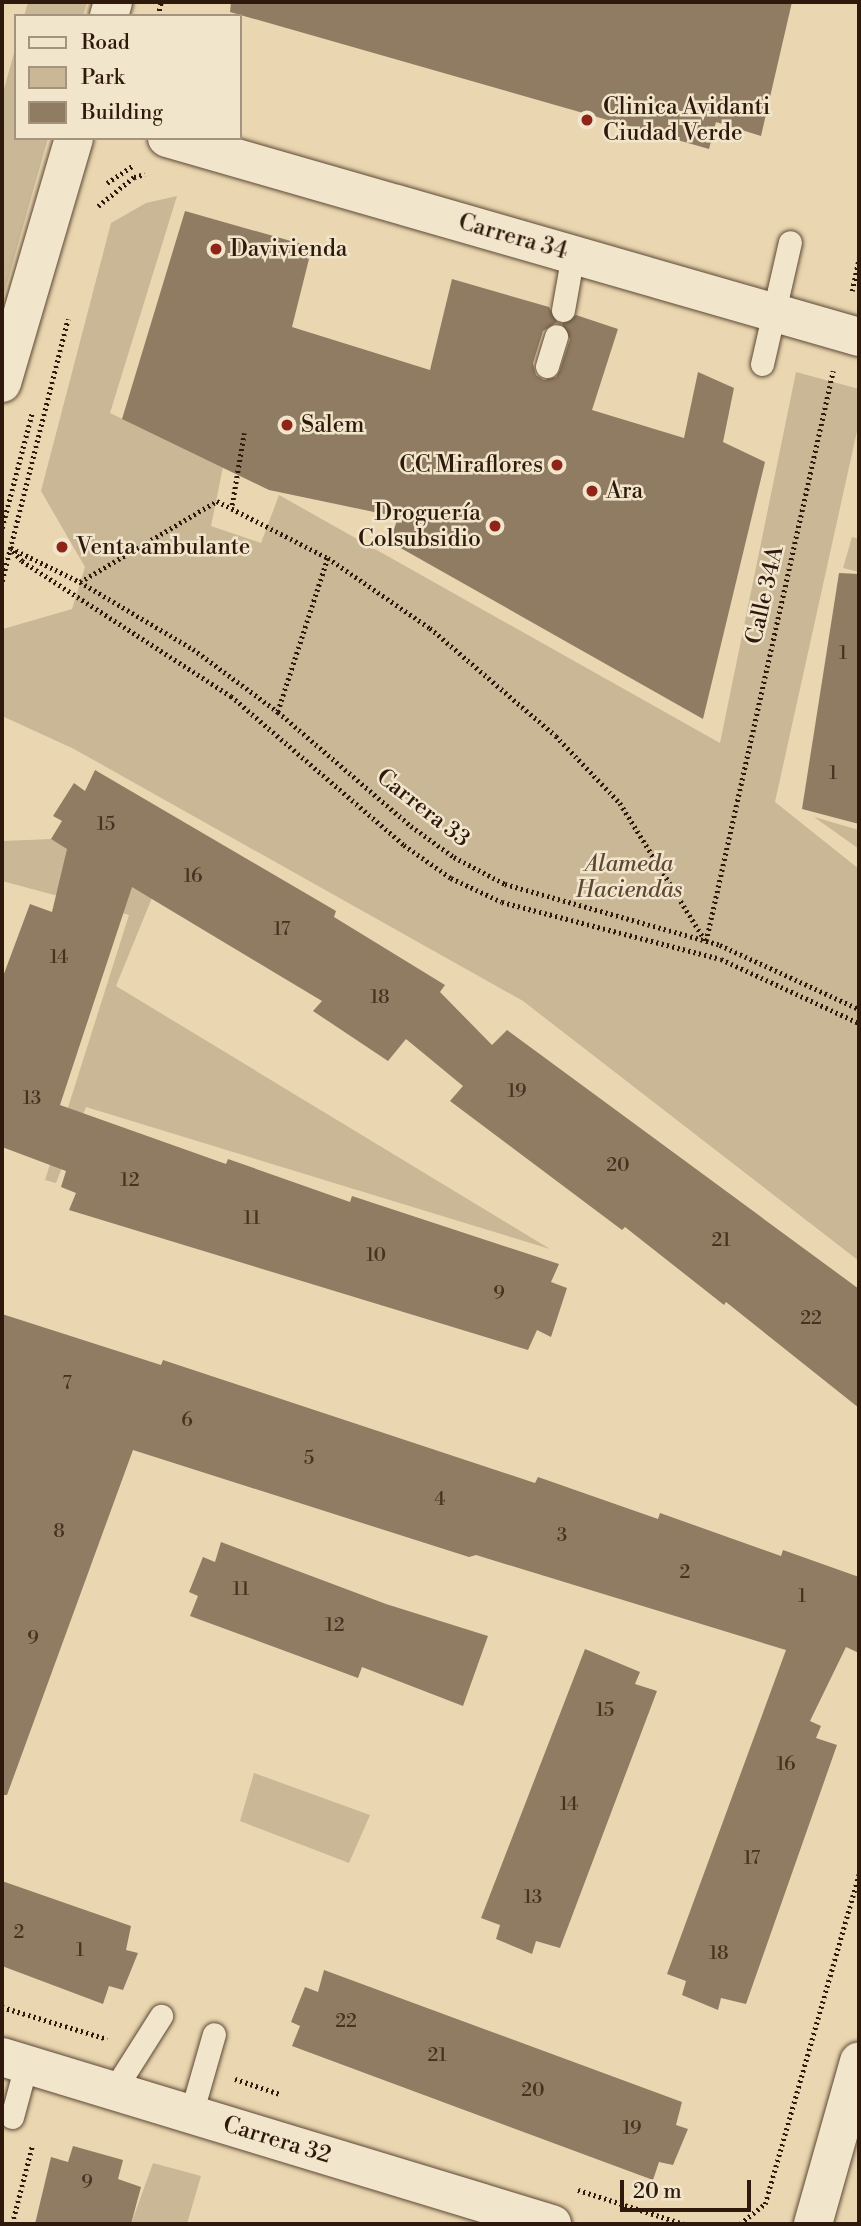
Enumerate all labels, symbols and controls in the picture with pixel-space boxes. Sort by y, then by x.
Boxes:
legend [14,14,242,140]
text: Road [81,30,130,56]
text: Park [81,65,125,91]
place label: Clinica Avidanti Ciudad Verde [603,93,770,147]
text: Building [81,100,163,126]
marker: Clinica Avidanti Ciudad Verde [577,110,597,130]
street label: Carrera 34 [455,208,571,266]
place label: Davivienda [230,235,347,263]
marker: Davivienda [208,241,224,257]
place label: Salem [301,411,364,439]
marker: Salem [279,417,295,433]
place label: CC Miraflores [399,451,543,479]
marker: CC Miraflores [549,457,565,473]
place label: Ara [606,477,643,505]
marker: Ara [584,483,600,499]
place label: Droguería Colsubsidio [358,499,481,553]
marker: Droguería Colsubsidio [487,518,503,534]
place label: Venta ambulante [76,533,250,561]
marker: Venta ambulante [54,539,70,555]
street label: Calle 34A [740,543,790,647]
house number: 1 [839,643,847,665]
street label: Carrera 33 [371,763,475,853]
house number: 1 [829,763,837,785]
house number: 15 [97,814,115,836]
park label: Alameda Haciendas [576,850,682,904]
house number: 16 [183,866,203,888]
house number: 17 [274,919,290,941]
house number: 14 [50,947,68,969]
house number: 18 [370,987,390,1009]
house number: 19 [507,1081,527,1103]
house number: 13 [23,1088,41,1110]
house number: 20 [606,1155,630,1177]
house number: 12 [120,1170,140,1192]
house number: 11 [244,1208,260,1230]
house number: 21 [711,1230,731,1252]
house number: 10 [366,1245,386,1267]
house number: 9 [493,1283,505,1305]
house number: 22 [800,1308,822,1330]
house number: 7 [62,1373,72,1395]
house number: 6 [181,1410,193,1432]
house number: 5 [304,1448,314,1470]
house number: 4 [434,1489,446,1511]
house number: 8 [53,1521,65,1543]
house number: 3 [557,1525,567,1547]
house number: 2 [680,1562,690,1584]
house number: 11 [233,1579,249,1601]
house number: 1 [798,1586,806,1608]
house number: 12 [325,1615,345,1637]
house number: 9 [27,1628,39,1650]
house number: 15 [596,1700,614,1722]
house number: 16 [776,1754,796,1776]
house number: 14 [560,1794,578,1816]
house number: 17 [744,1848,760,1870]
house number: 13 [524,1887,542,1909]
house number: 2 [14,1922,24,1944]
house number: 1 [76,1940,84,1962]
house number: 18 [709,1943,729,1965]
house number: 22 [335,2011,357,2033]
house number: 21 [427,2045,447,2067]
house number: 20 [521,2080,545,2102]
street label: Carrera 32 [220,2111,334,2169]
house number: 19 [622,2118,642,2140]
scale bar [623,2166,754,2210]
house number: 9 [81,2172,93,2194]
text: 20 m [633,2179,682,2205]

